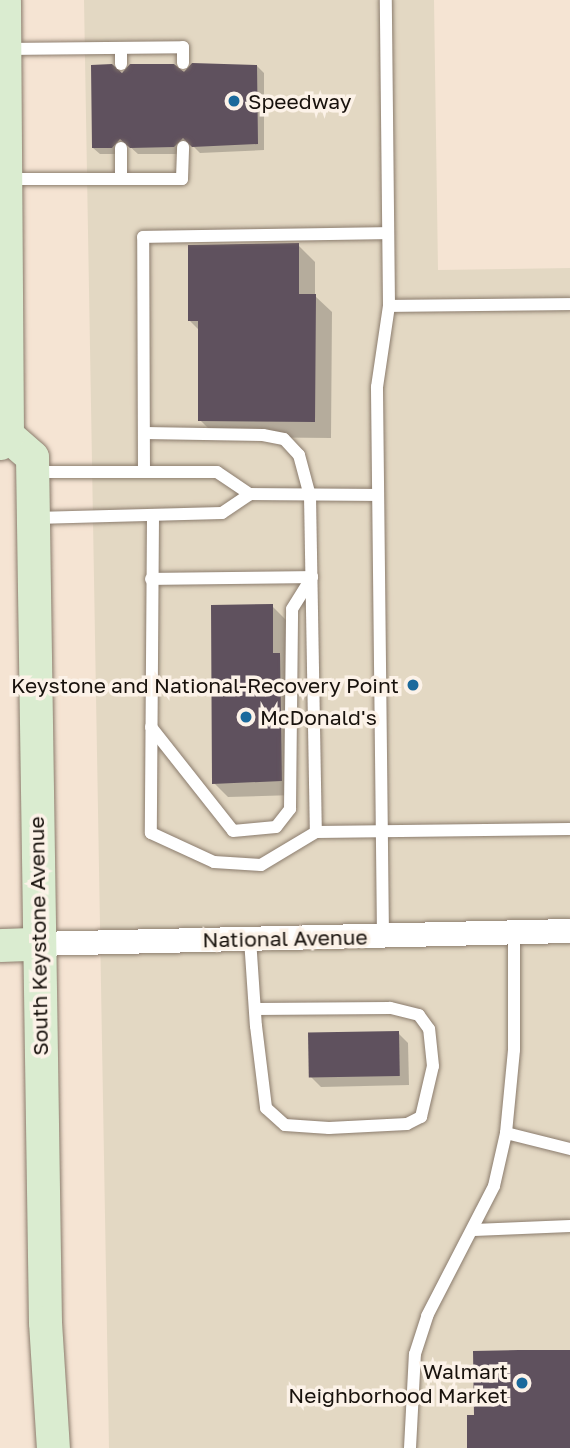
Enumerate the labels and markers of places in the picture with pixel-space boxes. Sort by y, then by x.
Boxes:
place label: Speedway [248,88,351,114]
marker: Speedway [226,93,242,109]
place label: Keystone and National-Recovery Point [11,672,399,698]
marker: Keystone and National-Recovery Point [405,677,421,693]
place label: McDonald's [260,704,377,730]
marker: McDonald's [238,709,254,725]
place label: Walmart Neighborhood Market [288,1358,508,1408]
marker: Walmart Neighborhood Market [514,1375,530,1391]

